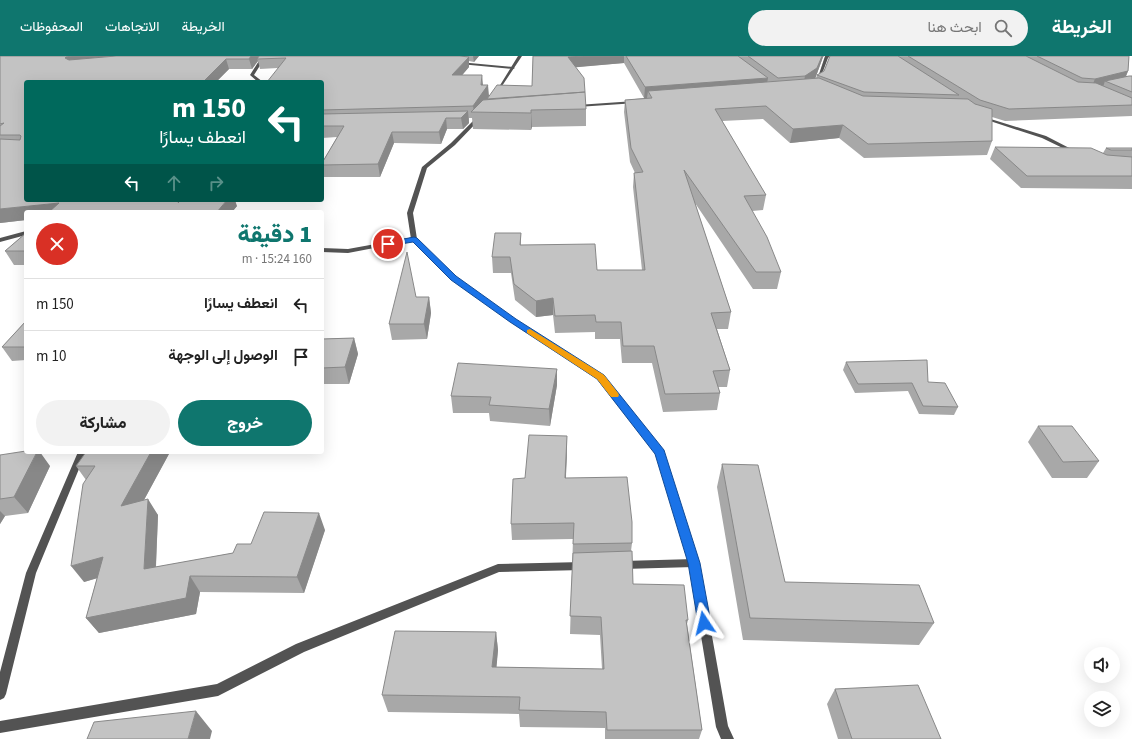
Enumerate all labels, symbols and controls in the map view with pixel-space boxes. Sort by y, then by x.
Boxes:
search box [748,10,1028,46]
text: الخريطة [1052,14,1112,41]
text: المحفوظات [20,17,83,37]
text: الاتجاهات [105,17,159,37]
text: الخريطة [181,17,225,37]
text: ابحث هنا [927,17,982,38]
icon: search [992,17,1014,39]
text: 150 m [172,88,246,128]
icon: left [260,96,312,148]
text: انعطف يسارًا [159,125,246,150]
icon: left [121,172,143,194]
icon: ahead [163,172,185,194]
icon: right [205,172,227,194]
text: 1 دقيقة [238,217,312,252]
button: close [36,223,78,265]
pin [371,227,405,261]
icon: arrive [377,233,399,255]
text: 160 m · 15:24 [242,250,312,268]
text: انعطف يسارًا [204,293,278,314]
text: 150 m [36,294,74,315]
icon: left [290,294,312,316]
text: الوصول إلى الوجهة [168,345,278,366]
text: 10 m [36,346,66,367]
icon: arrive [290,346,312,368]
button: مشاركة [36,400,170,446]
button: خروج [178,400,312,446]
position arrow [683,602,725,644]
map controls [1084,647,1120,727]
button: sound [1084,647,1120,683]
button: layers [1084,691,1120,727]

